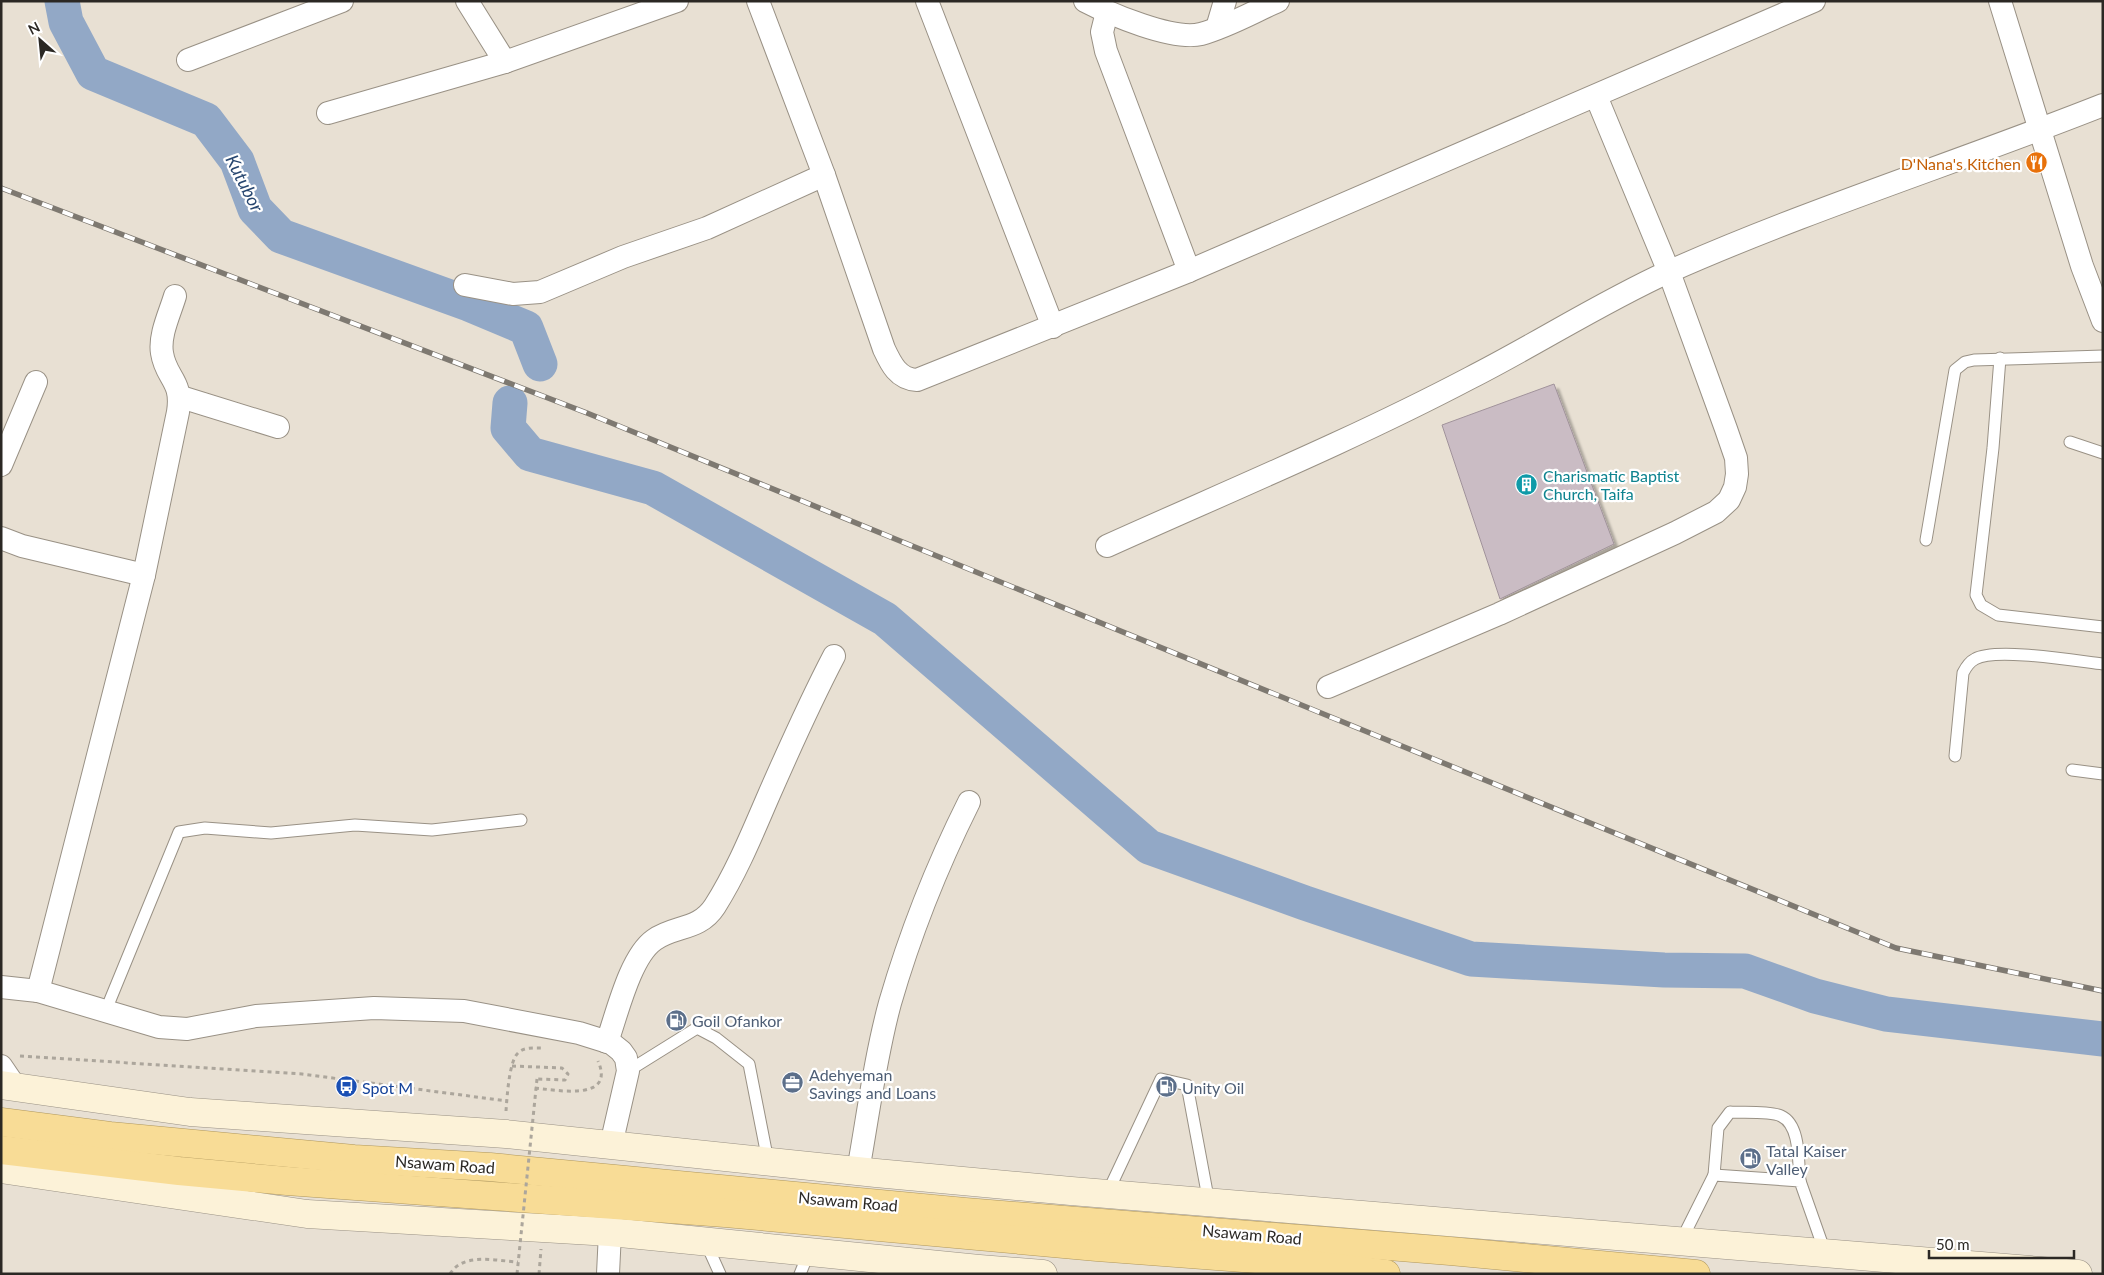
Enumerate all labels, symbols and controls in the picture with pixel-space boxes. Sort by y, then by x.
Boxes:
north arrow [15,15,65,65]
text: N [25,18,43,38]
water label: Kutubor [221,151,269,216]
restaurant icon: D'Nana's Kitchen [2025,151,2049,175]
place label: D'Nana's Kitchen [1901,154,2021,173]
place label: Charismatic Baptist Church, Taifa [1543,466,1680,503]
building icon: Charismatic Baptist Church, Taifa [1515,472,1539,496]
fuel station icon: Goil Ofankor [664,1008,688,1032]
place label: Goil Ofankor [692,1011,782,1030]
place label: Adehyeman Savings and Loans [809,1065,936,1102]
office icon: Adehyeman Savings and Loans [781,1071,805,1095]
bus stop icon: Spot M [334,1075,358,1099]
fuel station icon: Unity Oil [1154,1075,1178,1099]
place label: Spot M [362,1078,413,1097]
place label: Unity Oil [1182,1078,1244,1097]
place label: Tatal Kaiser Valley [1766,1141,1847,1178]
fuel station icon: Tatal Kaiser Valley [1738,1147,1762,1171]
street label: Nsawam Road [394,1151,496,1177]
street label: Nsawam Road [797,1187,899,1215]
street label: Nsawam Road [1201,1220,1303,1248]
scale bar [1929,1228,2074,1260]
text: 50 m [1936,1235,1970,1253]

